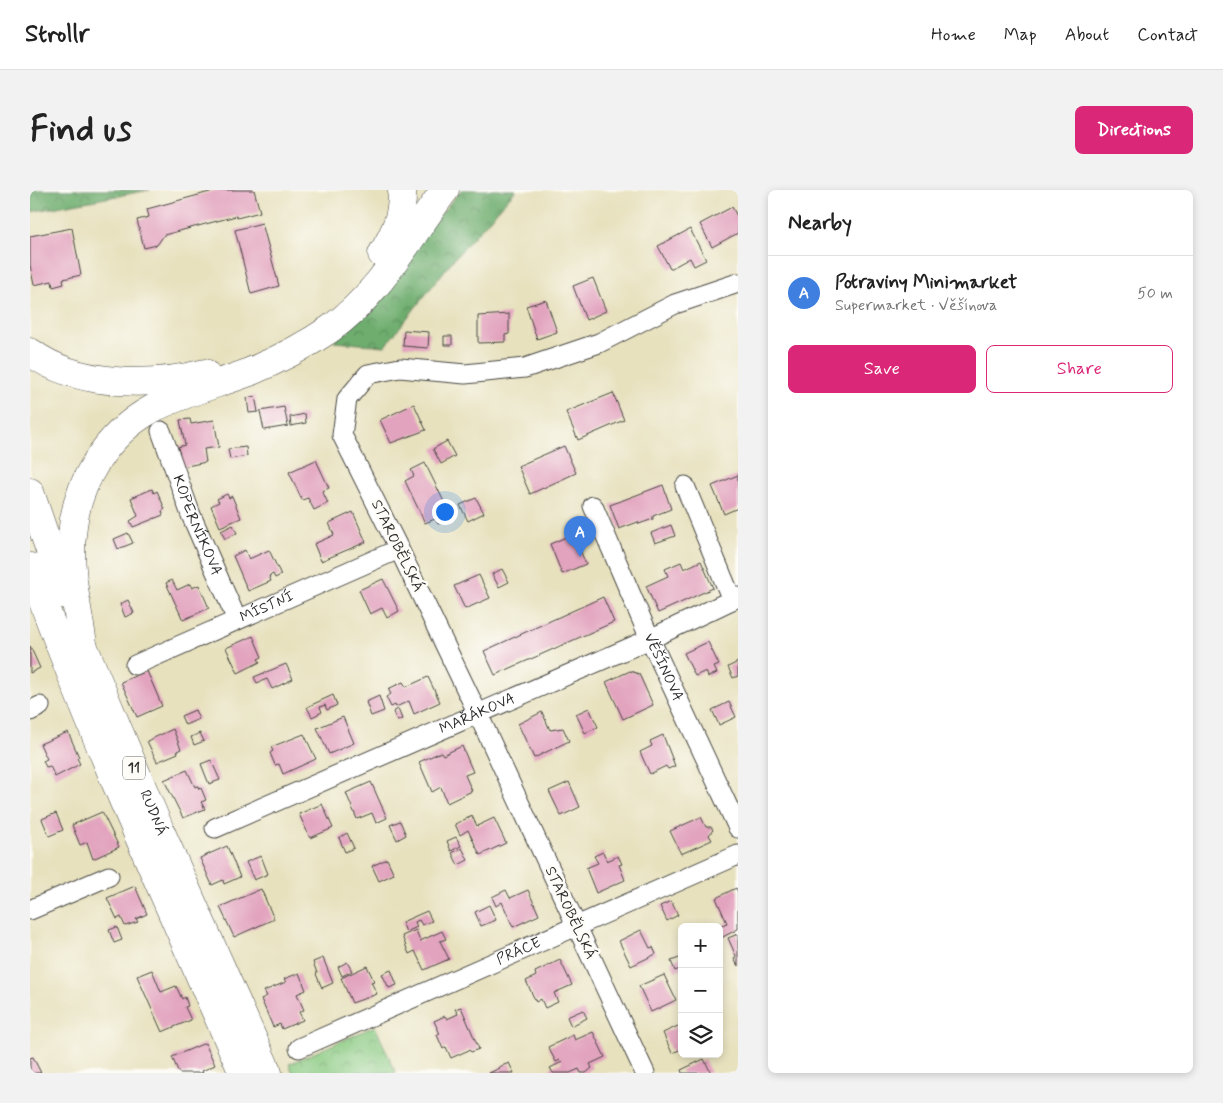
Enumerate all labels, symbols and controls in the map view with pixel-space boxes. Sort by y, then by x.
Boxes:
text: Strollr [25,19,89,50]
text: Home [931,23,976,47]
text: Map [1004,23,1037,47]
text: About [1065,23,1109,47]
text: Contact [1137,23,1198,47]
button: Directions [1075,106,1193,154]
text: Find us [30,107,132,153]
text: Nearby [788,209,852,237]
text: Potraviny Minimarket [835,270,1017,295]
text: A [799,283,809,304]
text: 50 m [1137,283,1173,304]
text: Supermarket · Věšínova [835,295,997,316]
button: Save [788,345,976,393]
button: Share [986,345,1173,393]
street label: KOPERNÍKOVA [168,472,226,579]
street label: STAROBĚLSKÁ [366,496,429,595]
your location [432,499,458,525]
pin: A [564,516,596,557]
street label: MÍSTNÍ [237,586,297,628]
street label: VĚŠÍNOVA [639,630,688,705]
street label: MAŘÁKOVA [436,689,518,739]
road number: 11 [123,756,145,780]
street label: RUDNÁ [135,787,172,839]
street label: STAROBĚLSKÁ [540,863,601,963]
map controls [678,923,723,1058]
button: + [678,923,723,968]
street label: PRÁCE [493,933,544,970]
button: − [678,968,723,1013]
button: layers [678,1013,723,1058]

